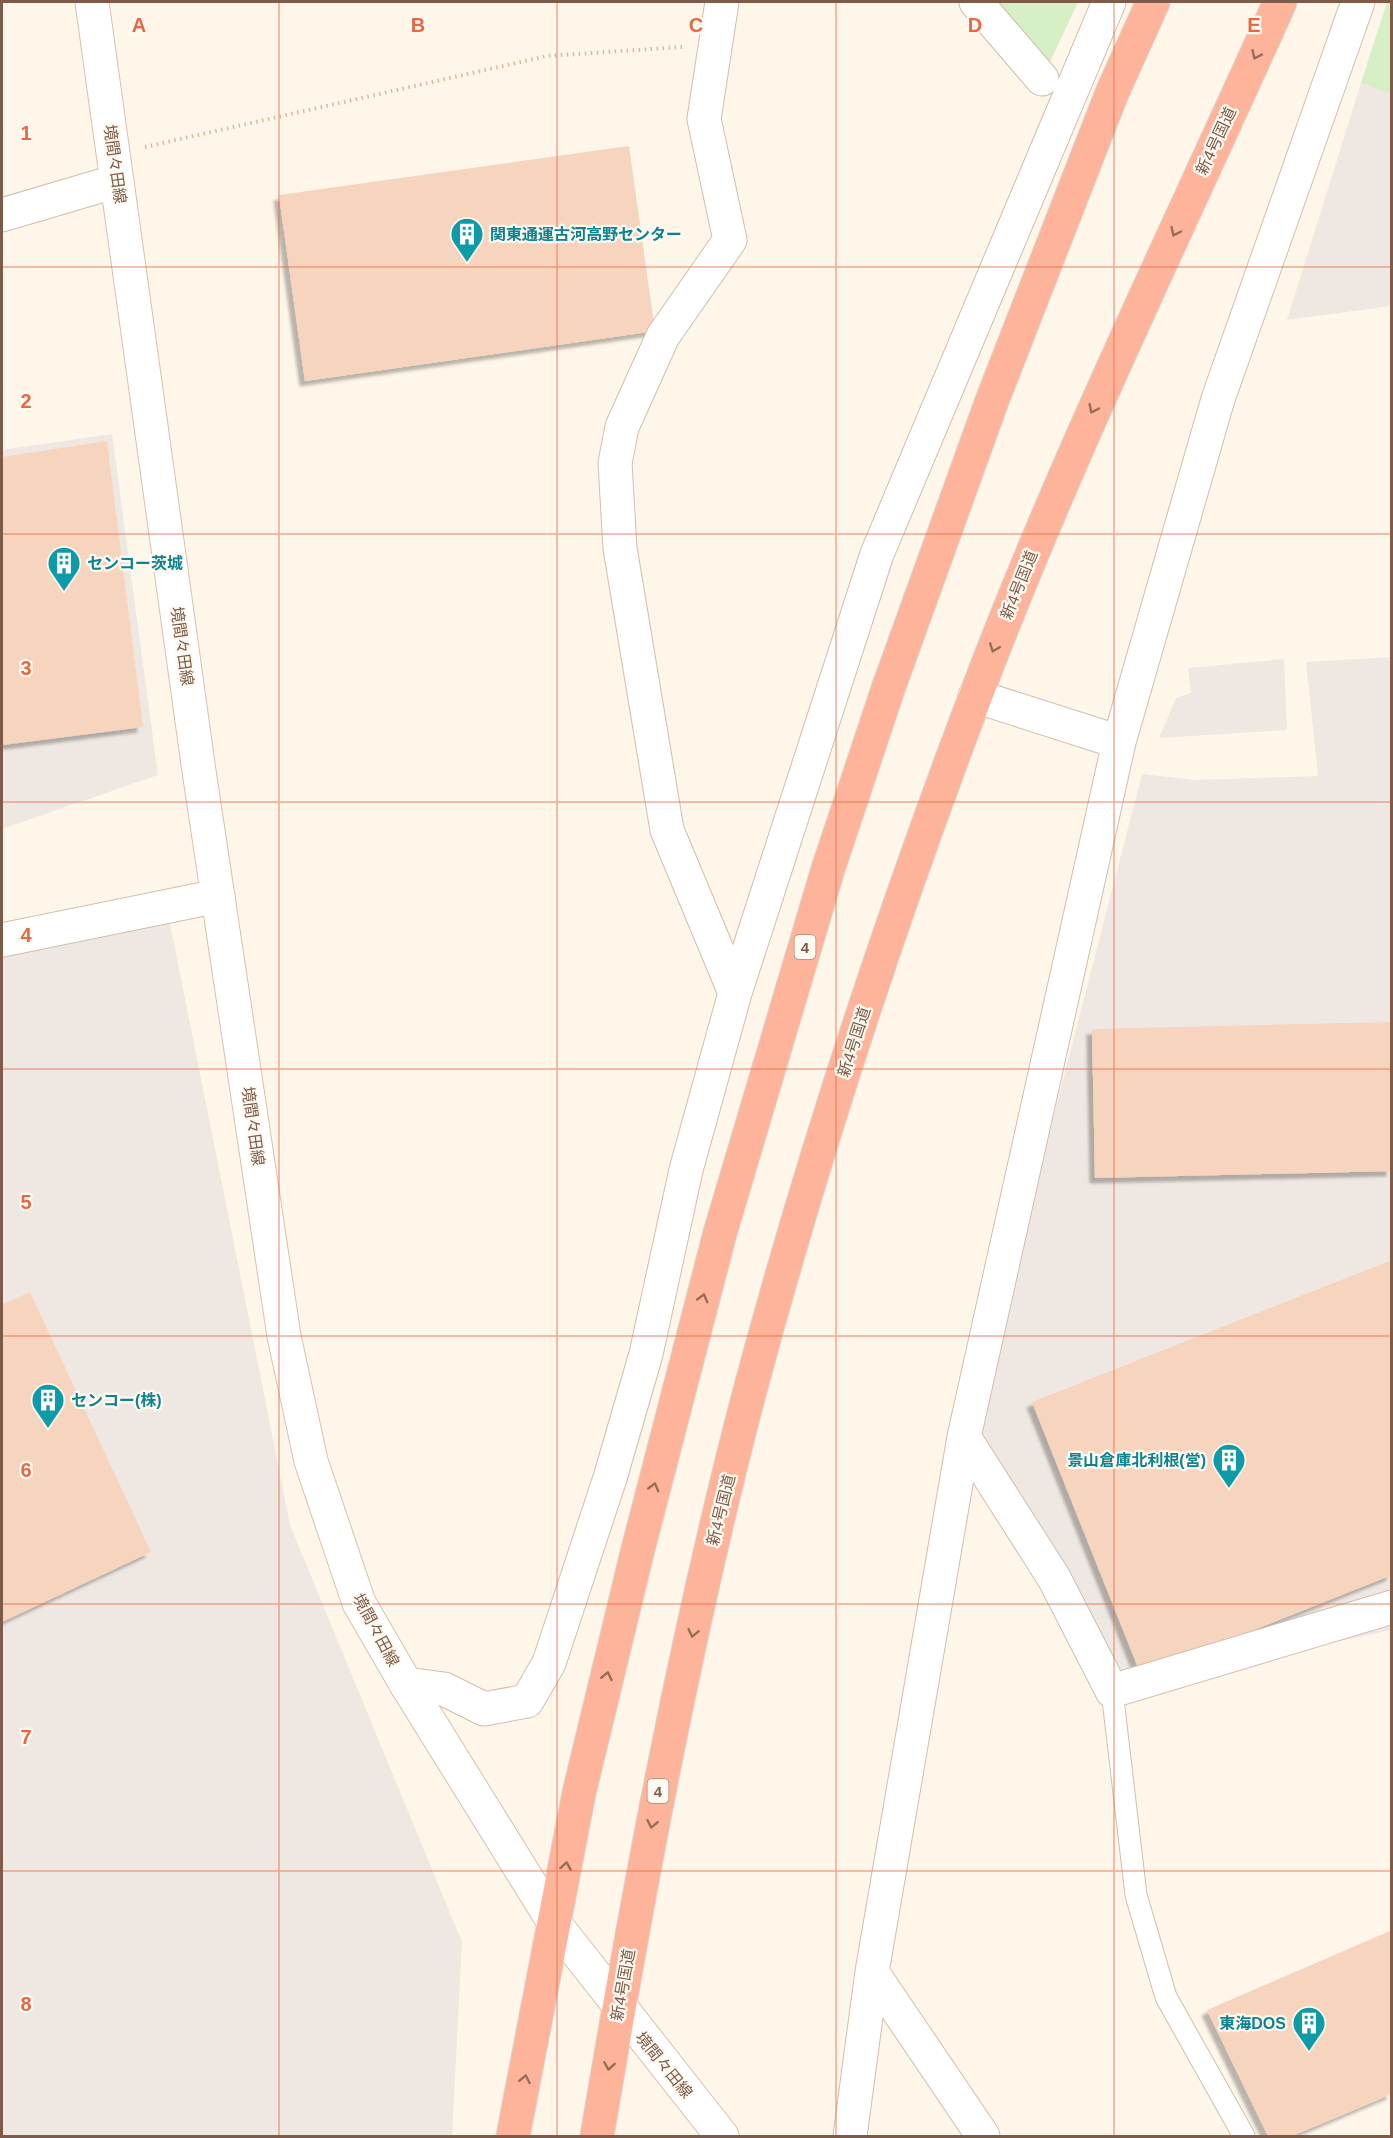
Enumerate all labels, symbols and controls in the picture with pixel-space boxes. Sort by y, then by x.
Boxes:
text: A [132,14,146,36]
text: B [411,14,425,36]
text: C [689,14,703,36]
text: D [968,14,982,36]
text: E [1247,14,1261,36]
one-way arrow [1251,48,1263,59]
street label: 新4号国道 [1193,104,1239,178]
text: 1 [20,122,32,144]
street label: 境間々田線 [101,123,129,205]
building icon: 関東通運古河高野センター [449,216,485,263]
place label: 関東通運古河高野センター [490,226,682,243]
one-way arrow [1170,226,1182,237]
text: 2 [20,390,32,412]
one-way arrow [1089,403,1101,414]
building icon: センコー茨城 [46,545,82,592]
street label: 新4号国道 [997,548,1041,622]
place label: センコー茨城 [87,554,183,572]
street label: 境間々田線 [168,605,196,687]
one-way arrow [989,642,1002,652]
text: 3 [20,657,32,679]
text: 4 [20,924,32,946]
road number: 4 [794,935,816,959]
street label: 新4号国道 [835,1005,873,1079]
street label: 境間々田線 [239,1085,267,1167]
text: 5 [20,1191,32,1213]
one-way arrow [696,1293,709,1303]
building icon: センコー(株) [30,1382,66,1429]
place label: センコー(株) [71,1392,162,1409]
building icon: 景山倉庫北利根(営) [1211,1442,1247,1489]
place label: 景山倉庫北利根(営) [1067,1452,1206,1469]
text: 6 [20,1459,32,1481]
street label: 新4号国道 [704,1473,738,1547]
one-way arrow [646,1482,659,1492]
street label: 境間々田線 [350,1591,402,1669]
one-way arrow [687,1628,700,1638]
one-way arrow [600,1671,613,1681]
text: 7 [20,1726,32,1748]
road number: 4 [648,1779,668,1803]
one-way arrow [646,1819,659,1829]
one-way arrow [559,1862,572,1872]
street label: 新4号国道 [608,1948,638,2022]
text: 8 [20,1993,32,2015]
building icon: 東海DOS [1291,2005,1327,2052]
place label: 東海DOS [1219,2015,1286,2032]
street label: 境間々田線 [632,2029,696,2101]
one-way arrow [603,2060,616,2070]
one-way arrow [518,2074,531,2084]

